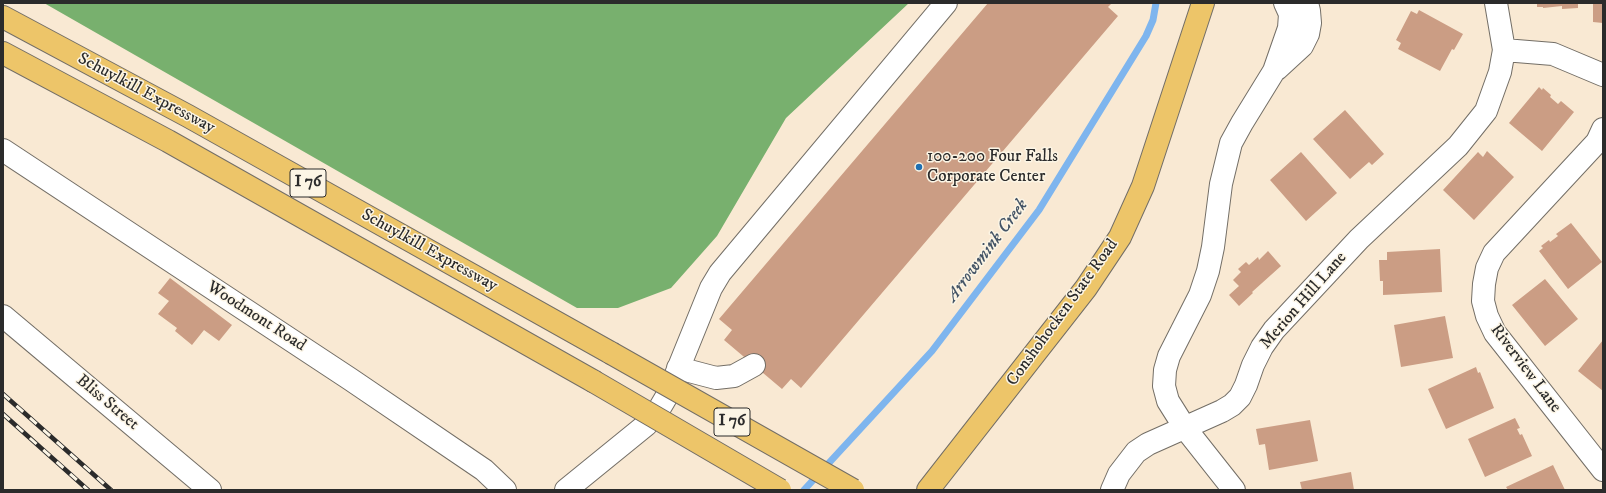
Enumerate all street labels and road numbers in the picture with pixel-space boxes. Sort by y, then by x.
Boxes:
street label: Schuylkill Expressway [74,49,218,139]
road number: I 76 [290,169,326,197]
street label: Schuylkill Expressway [357,205,501,297]
street label: Conshohocken State Road [1003,236,1123,390]
street label: Merion Hill Lane [1256,248,1352,354]
street label: Woodmont Road [203,277,309,357]
street label: Riverview Lane [1485,321,1565,417]
street label: Bliss Street [72,371,142,435]
road number: I 76 [714,408,750,436]

